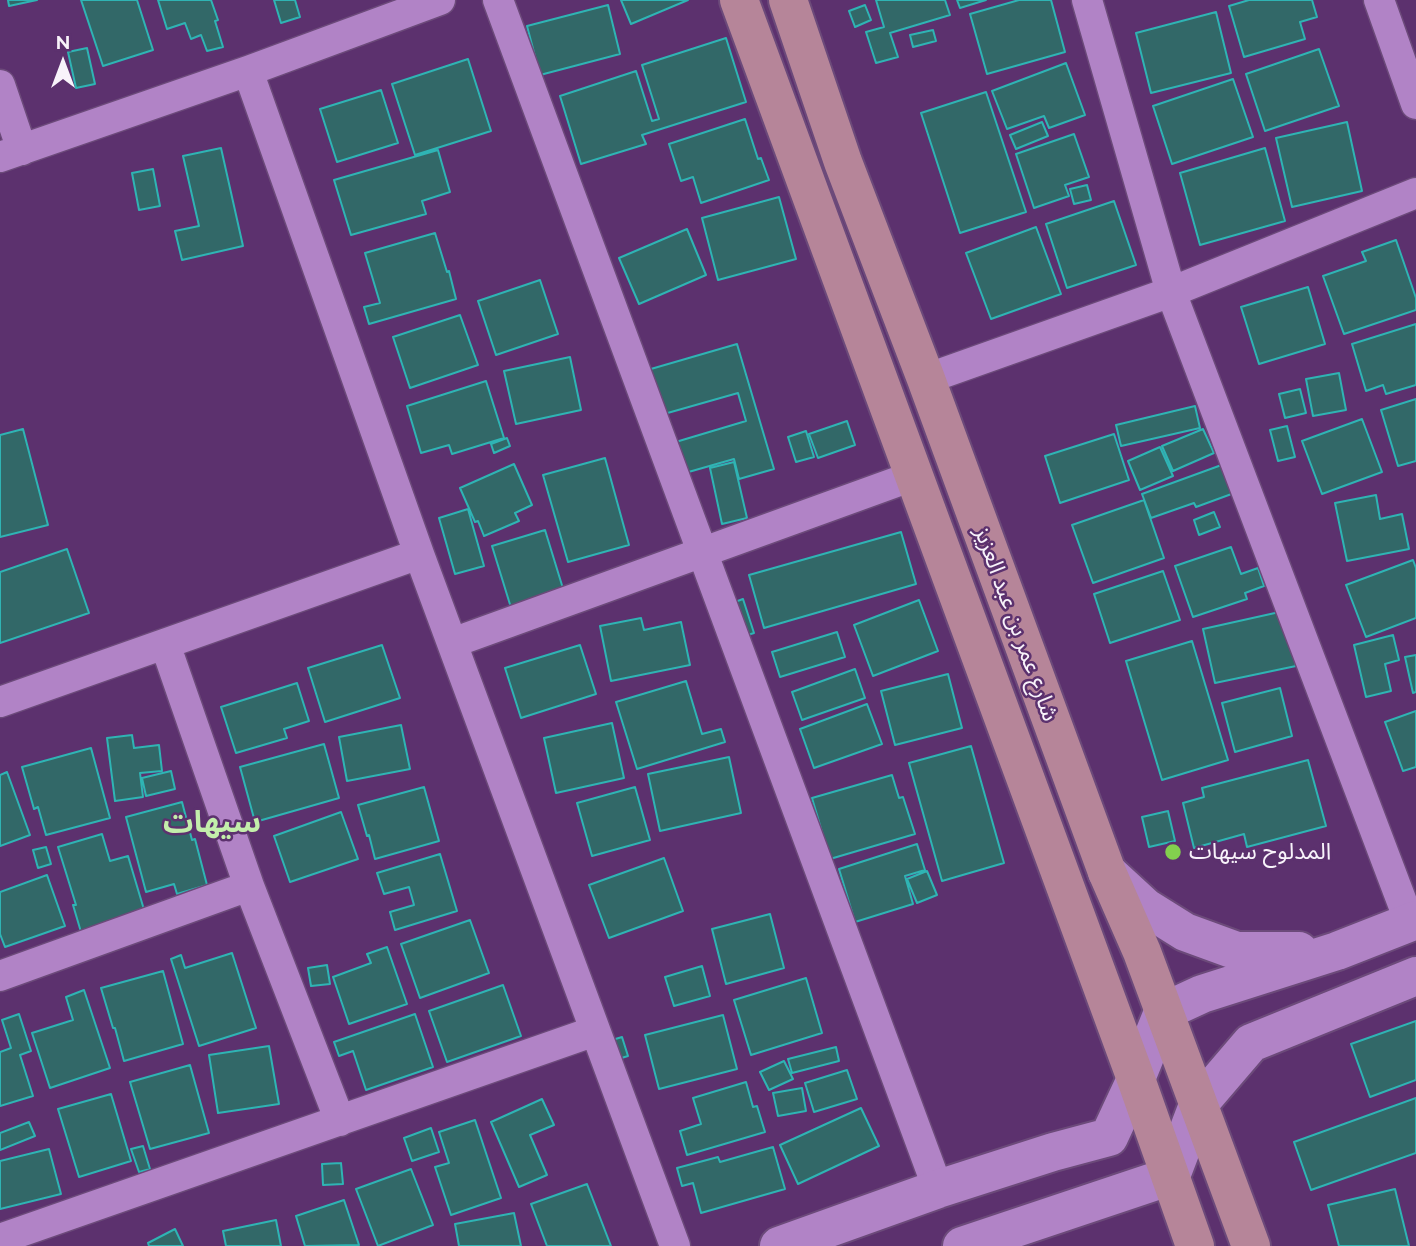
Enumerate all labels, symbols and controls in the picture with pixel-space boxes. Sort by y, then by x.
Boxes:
north arrow [28,28,98,98]
text: N [56,31,70,53]
street label: شارع عمر بن عبد العزيز [968,523,1064,725]
district label: سيهات [163,805,261,841]
place label: المدلوح سيهات [1189,838,1331,866]
marker: المدلوح سيهات [1163,842,1183,862]

